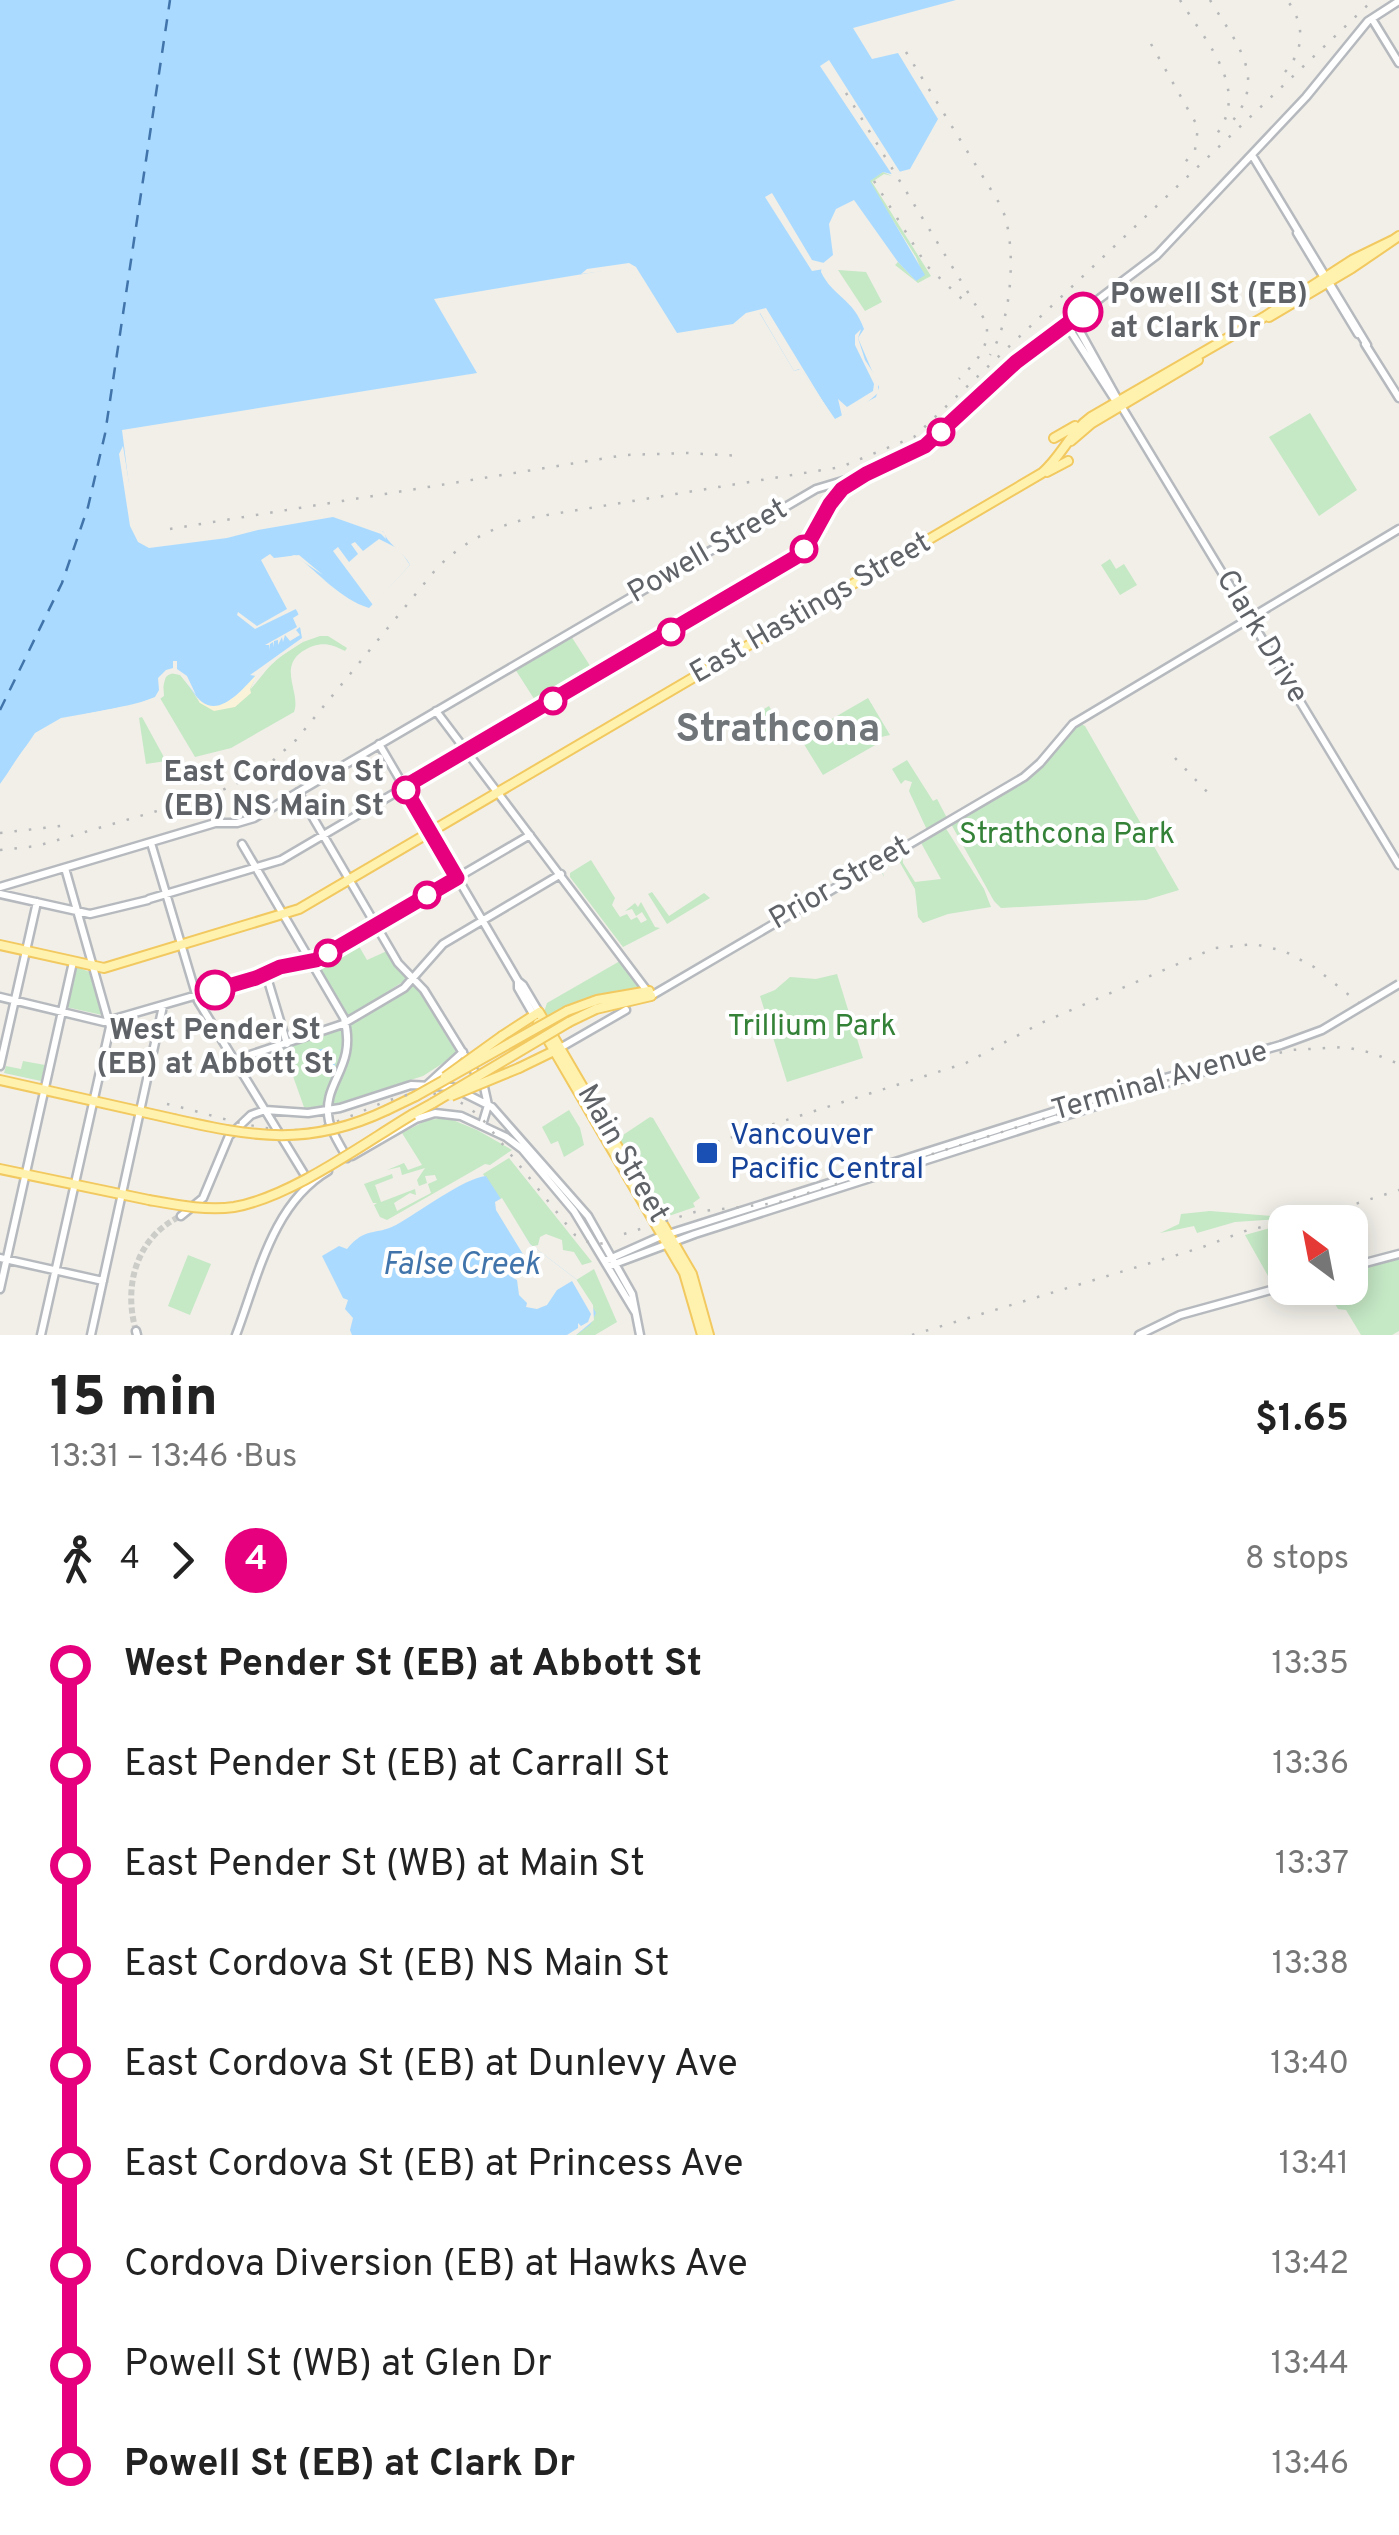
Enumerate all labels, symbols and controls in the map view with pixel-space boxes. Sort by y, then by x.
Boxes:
place label: Powell St (EB) at Clark Dr [1110,277,1308,348]
marker: Powell St (EB) at Clark Dr [1064,293,1102,331]
unlabelled marker [928,419,954,445]
street label: Powell Street [622,491,794,613]
street label: East Hastings Street [684,525,938,693]
unlabelled marker [791,536,817,562]
street label: Clark Drive [1207,564,1315,710]
unlabelled marker [658,619,684,645]
unlabelled marker [540,688,566,714]
district label: Strathcona [676,706,880,756]
place label: East Cordova St (EB) NS Main St [163,755,384,826]
marker: East Cordova St (EB) NS Main St [393,777,419,803]
park label: Strathcona Park [959,817,1175,854]
street label: Prior Street [763,829,917,939]
unlabelled marker [414,882,440,908]
unlabelled marker [315,940,341,966]
marker: West Pender St (EB) at Abbott St [196,971,234,1009]
park label: Trillium Park [728,1009,896,1046]
place label: West Pender St (EB) at Abbott St [96,1013,334,1084]
street label: Terminal Avenue [1048,1034,1272,1130]
street label: Main Street [568,1078,676,1230]
place label: Vancouver Pacific Central [730,1118,924,1189]
marker: Vancouver Pacific Central [694,1140,720,1166]
north arrow [1268,1205,1368,1305]
map controls [1268,1205,1368,1305]
water label: False Creek [382,1246,541,1286]
text: 15 min [50,1365,218,1435]
text: $1.65 [1255,1396,1349,1445]
text: 13:31 – 13:46 · Bus [50,1438,297,1478]
icon: walk [50,1533,105,1588]
icon: forward [155,1533,210,1588]
text: 4 [245,1538,267,1582]
text: 4 [120,1540,140,1580]
text: 8 stops [1245,1540,1349,1580]
text: West Pender St (EB) at Abbott St [124,1641,702,1690]
text: 13:35 [1271,1645,1349,1685]
text: East Pender St (EB) at Carrall St [124,1741,670,1790]
text: 13:36 [1272,1745,1349,1785]
text: East Pender St (WB) at Main St [124,1841,645,1890]
text: 13:37 [1275,1845,1349,1885]
text: East Cordova St (EB) NS Main St [124,1941,669,1990]
text: 13:38 [1272,1945,1349,1985]
text: East Cordova St (EB) at Dunlevy Ave [124,2041,738,2090]
text: 13:40 [1270,2045,1349,2085]
text: East Cordova St (EB) at Princess Ave [124,2141,744,2190]
text: 13:41 [1279,2145,1349,2185]
text: Cordova Diversion (EB) at Hawks Ave [124,2241,748,2290]
text: 13:42 [1271,2245,1349,2285]
text: Powell St (WB) at Glen Dr [124,2341,552,2390]
text: 13:44 [1271,2345,1349,2385]
text: Powell St (EB) at Clark Dr [124,2441,575,2490]
text: 13:46 [1272,2445,1349,2485]

